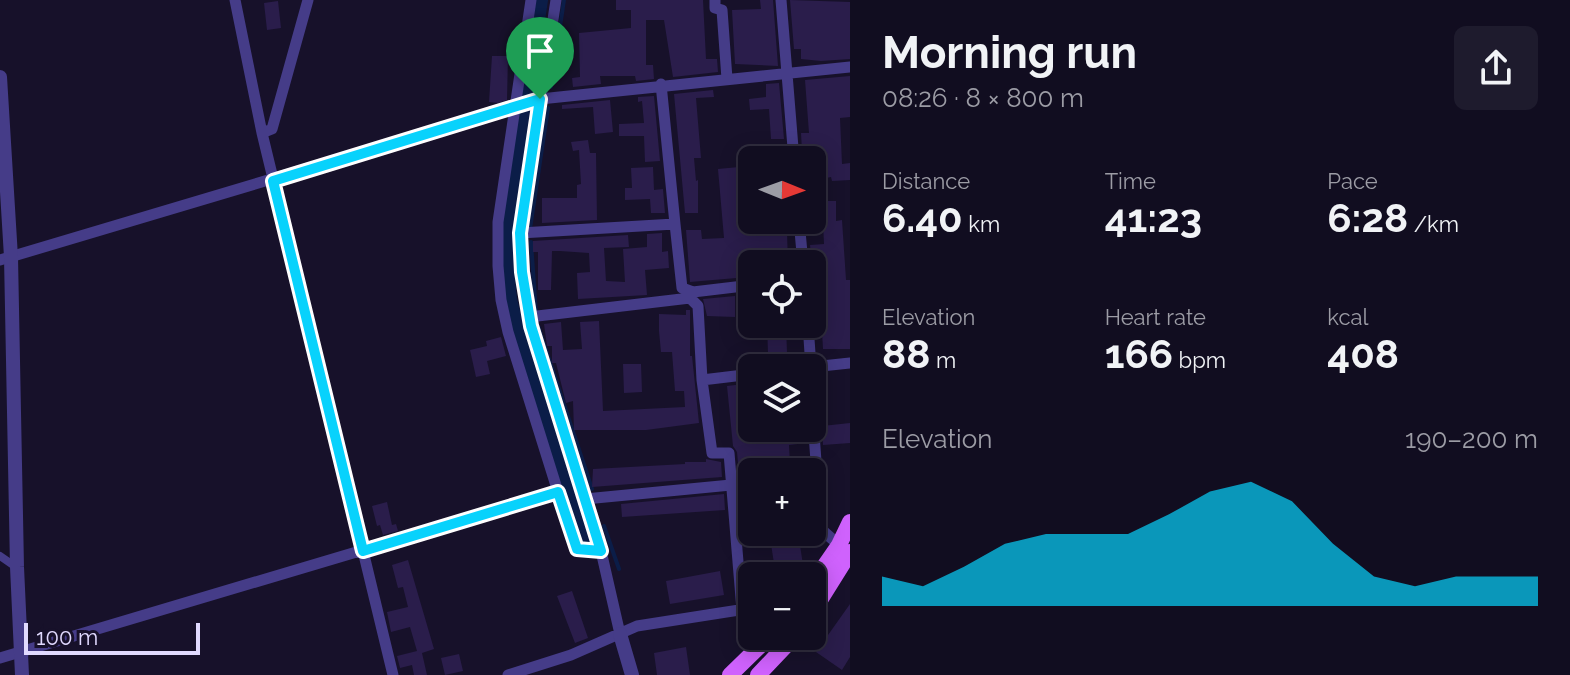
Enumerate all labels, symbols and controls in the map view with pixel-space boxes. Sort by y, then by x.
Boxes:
pin [506,17,574,99]
button: share [1454,26,1538,110]
text: Morning run [882,27,1137,78]
icon: arrive [518,29,562,73]
text: 08:26 · 8 × 800 m [882,83,1084,113]
north arrow [738,146,826,234]
map controls [738,146,826,650]
text: Distance [882,168,970,194]
text: Time [1105,168,1156,194]
text: Pace [1327,168,1378,194]
text: 6.40 [882,194,963,241]
text: 41:23 [1105,194,1202,241]
text: 6:28 [1327,194,1408,241]
text: km [963,211,1000,237]
text: /km [1408,211,1459,237]
button: locate [738,250,826,338]
text: Elevation [882,304,975,330]
text: Heart rate [1105,304,1206,330]
text: kcal [1327,304,1368,330]
text: 88 [882,330,930,377]
text: 166 [1105,330,1173,377]
text: 408 [1327,330,1399,377]
text: m [930,347,956,373]
text: bpm [1173,347,1226,373]
button: layers [738,354,826,442]
text: Elevation [882,424,992,454]
text: 190–200 m [1405,424,1538,454]
button: + [738,458,826,546]
button: − [738,562,826,650]
scale bar [24,619,200,655]
text: 100 m [36,624,98,650]

